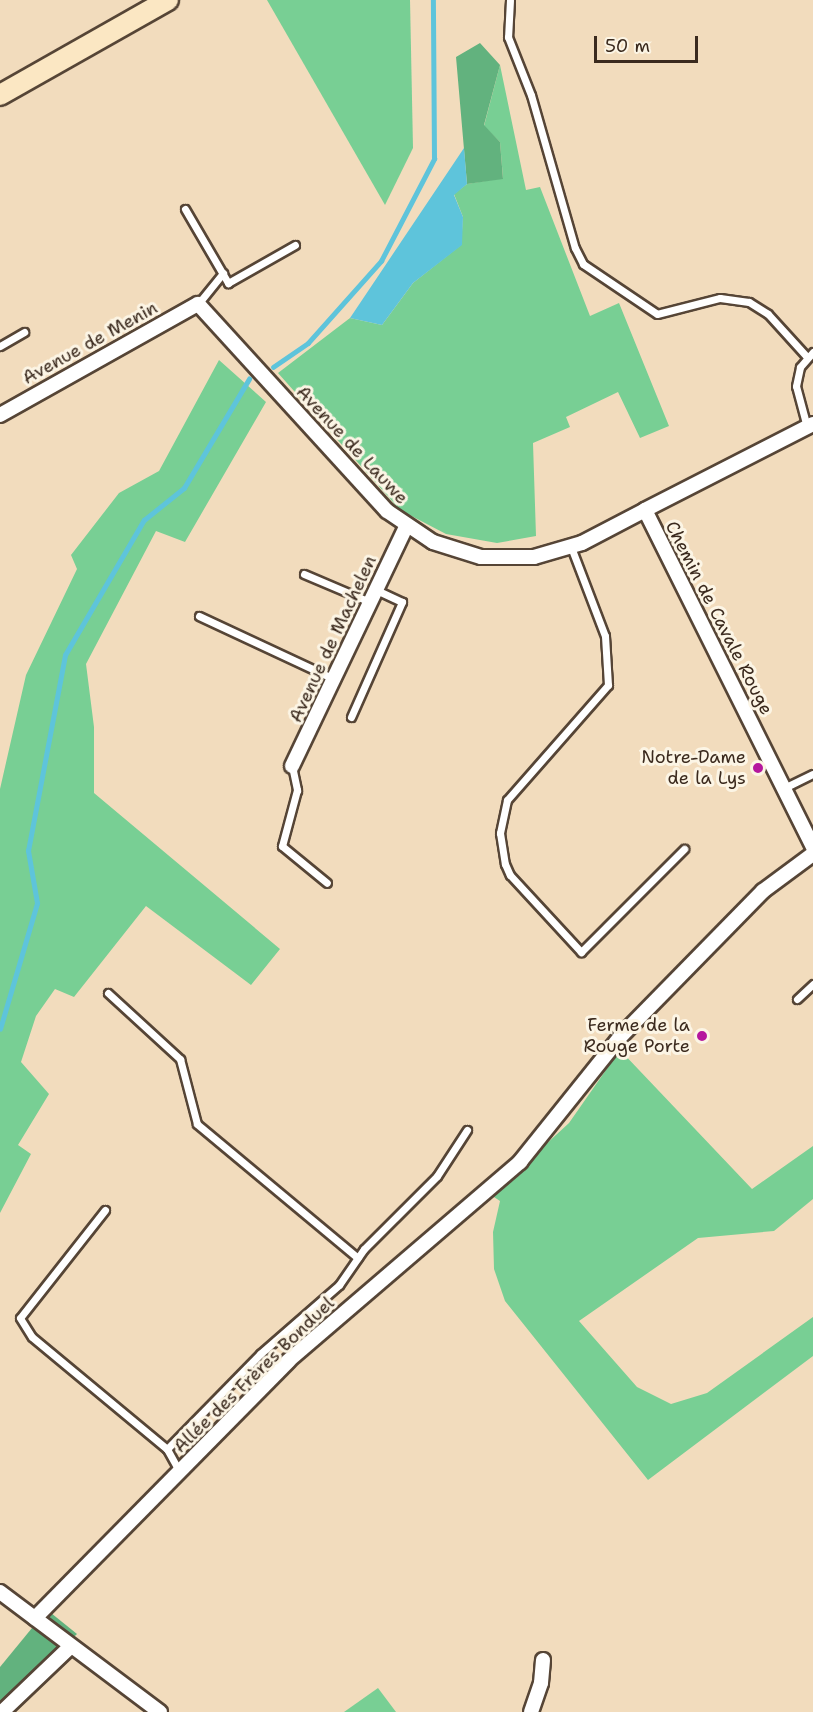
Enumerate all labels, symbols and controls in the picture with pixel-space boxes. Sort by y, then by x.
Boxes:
scale bar [597,24,700,62]
text: 50 m [605,34,650,58]
street label: Avenue de Menin [19,297,161,389]
street label: Avenue de Lauwe [292,381,412,509]
street label: Chemin de Cavale Rouge [661,518,777,718]
street label: Avenue de Machelen [285,552,381,726]
place label: Notre-Dame de la Lys [641,747,746,789]
marker: Notre-Dame de la Lys [751,761,765,775]
place label: Ferme de la Rouge Porte [584,1015,690,1058]
marker: Ferme de la Rouge Porte [695,1029,709,1043]
street label: Allée des Frères Bonduel [169,1293,339,1457]

